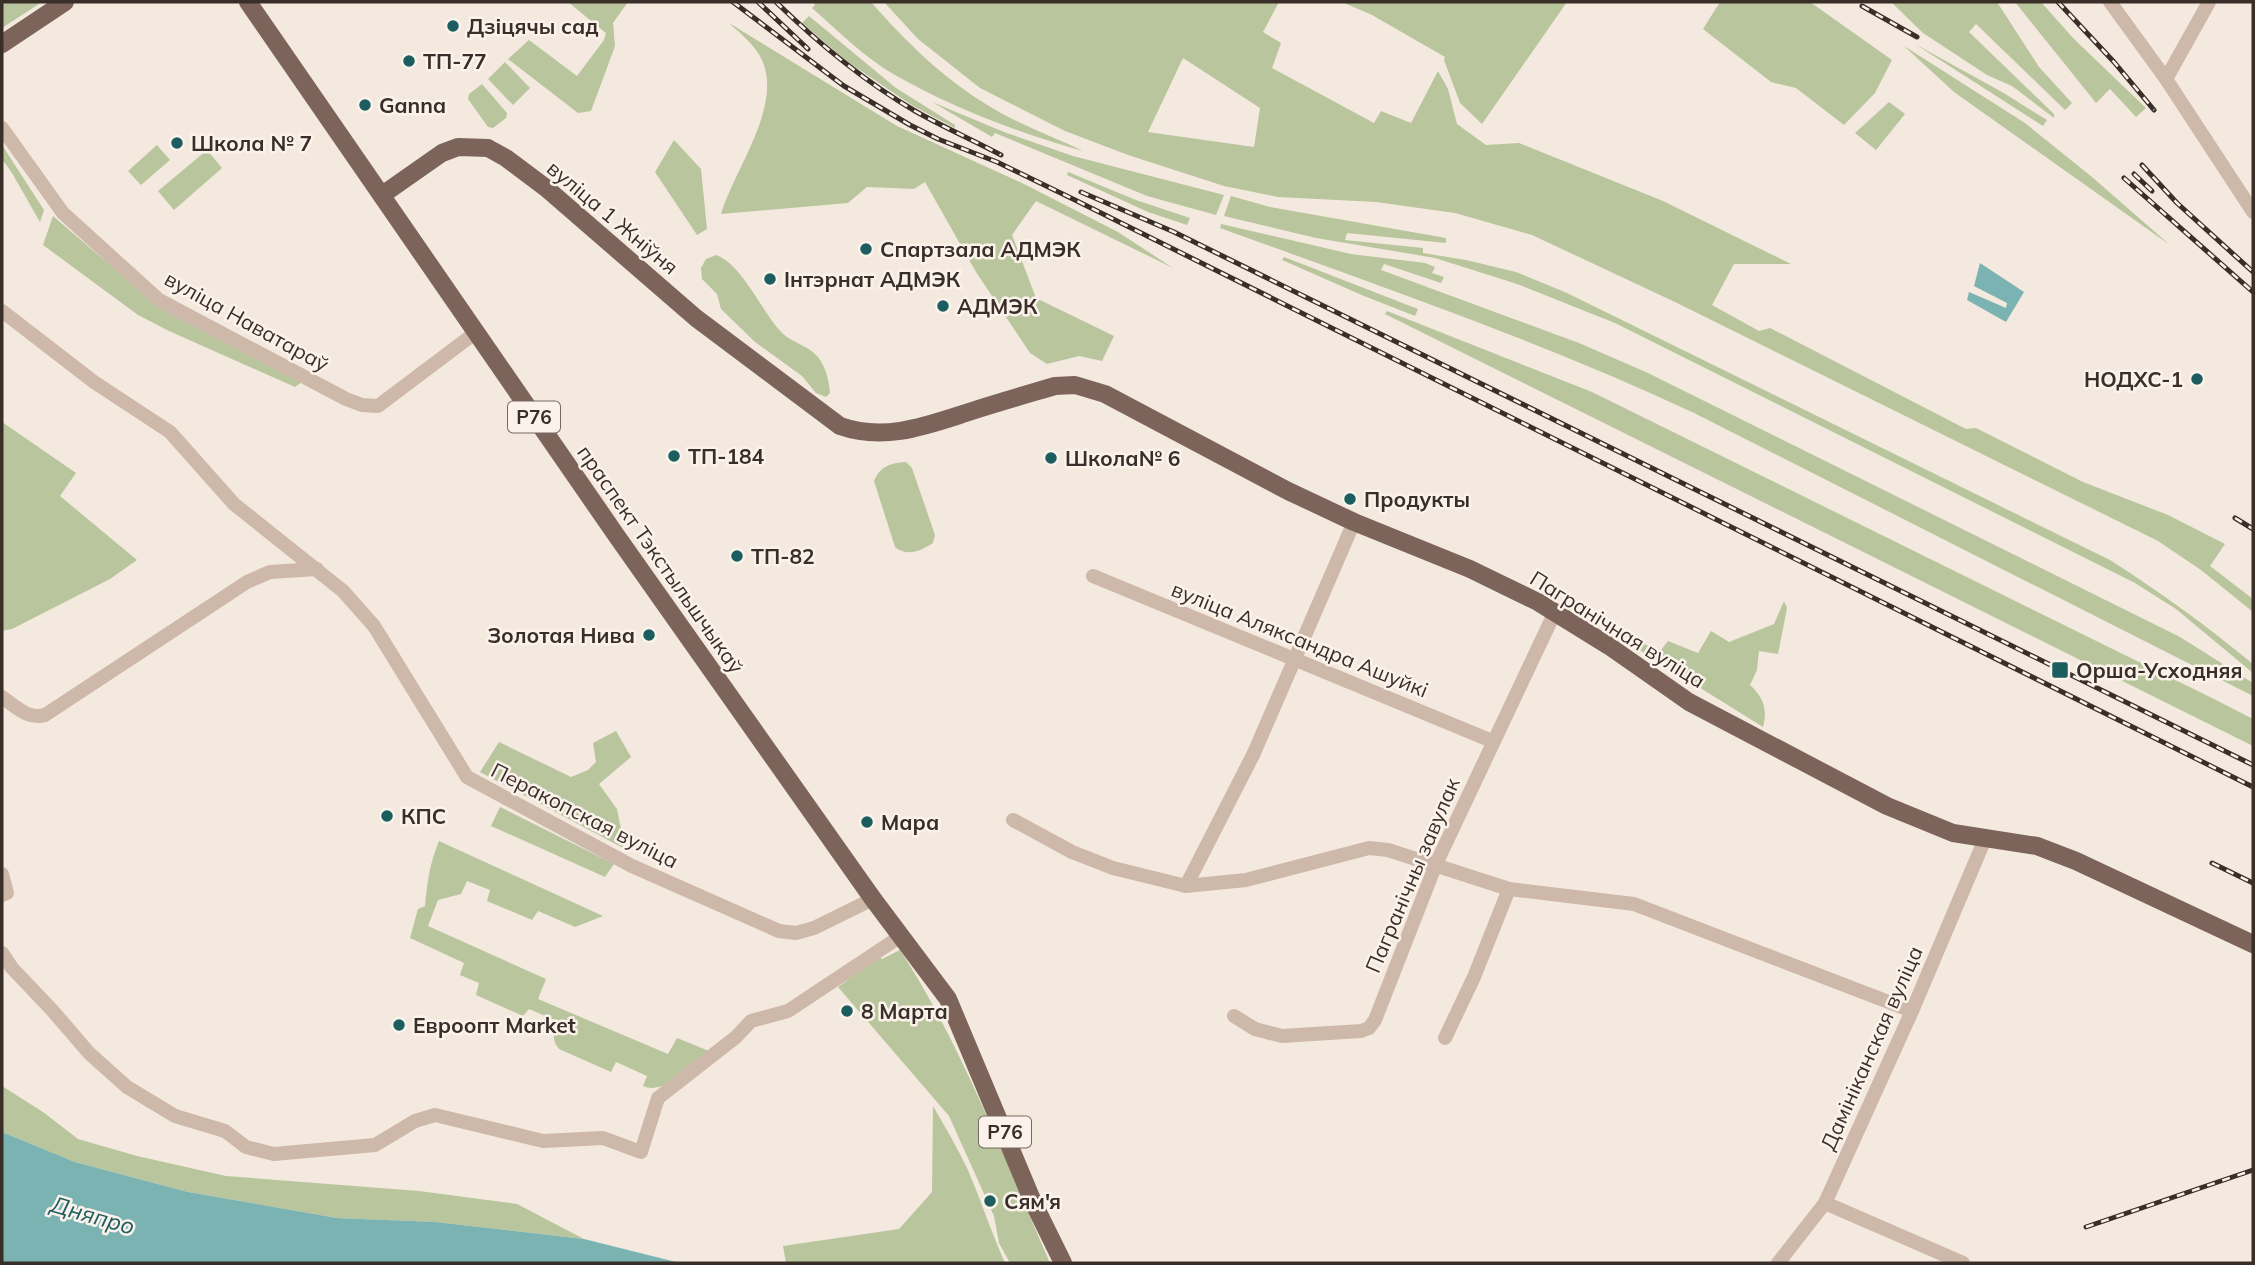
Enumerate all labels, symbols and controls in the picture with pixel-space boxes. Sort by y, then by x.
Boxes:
place label: Дзіцячы сад [467,13,599,39]
marker: Дзіцячы сад [445,18,461,34]
place label: ТП-77 [423,48,487,74]
marker: ТП-77 [401,53,417,69]
place label: Ganna [379,92,446,118]
marker: Ganna [357,97,373,113]
place label: Школа № 7 [191,130,312,156]
marker: Школа № 7 [169,135,185,151]
street label: вуліца 1 Жніўня [542,155,684,279]
place label: Спартзала АДМЭК [880,236,1081,262]
marker: Спартзала АДМЭК [858,241,874,257]
street label: вуліца Наватараў [160,265,334,377]
place label: Інтэрнат АДМЭК [784,266,961,292]
marker: Інтэрнат АДМЭК [762,271,778,287]
place label: АДМЭК [957,293,1038,319]
marker: АДМЭК [935,298,951,314]
place label: НОДХС-1 [2084,366,2183,392]
marker: НОДХС-1 [2189,371,2205,387]
road number: Р76 [508,402,560,432]
street label: праспект Тэкстыльшчыкаў [572,440,750,678]
place label: ТП-184 [688,443,765,469]
place label: Школа№ 6 [1065,445,1180,471]
marker: ТП-184 [666,448,682,464]
marker: Школа№ 6 [1043,450,1059,466]
place label: Продукты [1364,486,1470,512]
marker: Продукты [1342,491,1358,507]
place label: ТП-82 [751,543,815,569]
marker: ТП-82 [729,548,745,564]
street label: Пагранічная вуліца [1526,565,1710,693]
street label: вуліца Аляксандра Ашуйкі [1168,576,1432,702]
place label: Золотая Нива [488,622,635,648]
marker: Золотая Нива [641,627,657,643]
place label: Орша-Усходняя [2076,657,2242,683]
marker: Орша-Усходняя [2050,660,2070,680]
street label: Перакопская вуліца [487,757,683,873]
street label: Пагранічны завулак [1359,773,1465,976]
place label: КПС [401,803,446,829]
marker: КПС [379,808,395,824]
place label: Мара [881,809,939,835]
marker: Мара [859,814,875,830]
street label: Дамініканская вуліца [1814,942,1928,1154]
place label: 8 Марта [861,998,948,1024]
marker: 8 Марта [839,1003,855,1019]
place label: Евроопт Market [413,1012,576,1038]
marker: Евроопт Market [391,1017,407,1033]
road number: Р76 [979,1116,1031,1148]
place label: Сям'я [1004,1188,1061,1214]
water label: Дняпро [46,1189,138,1241]
marker: Сям'я [982,1193,998,1209]

